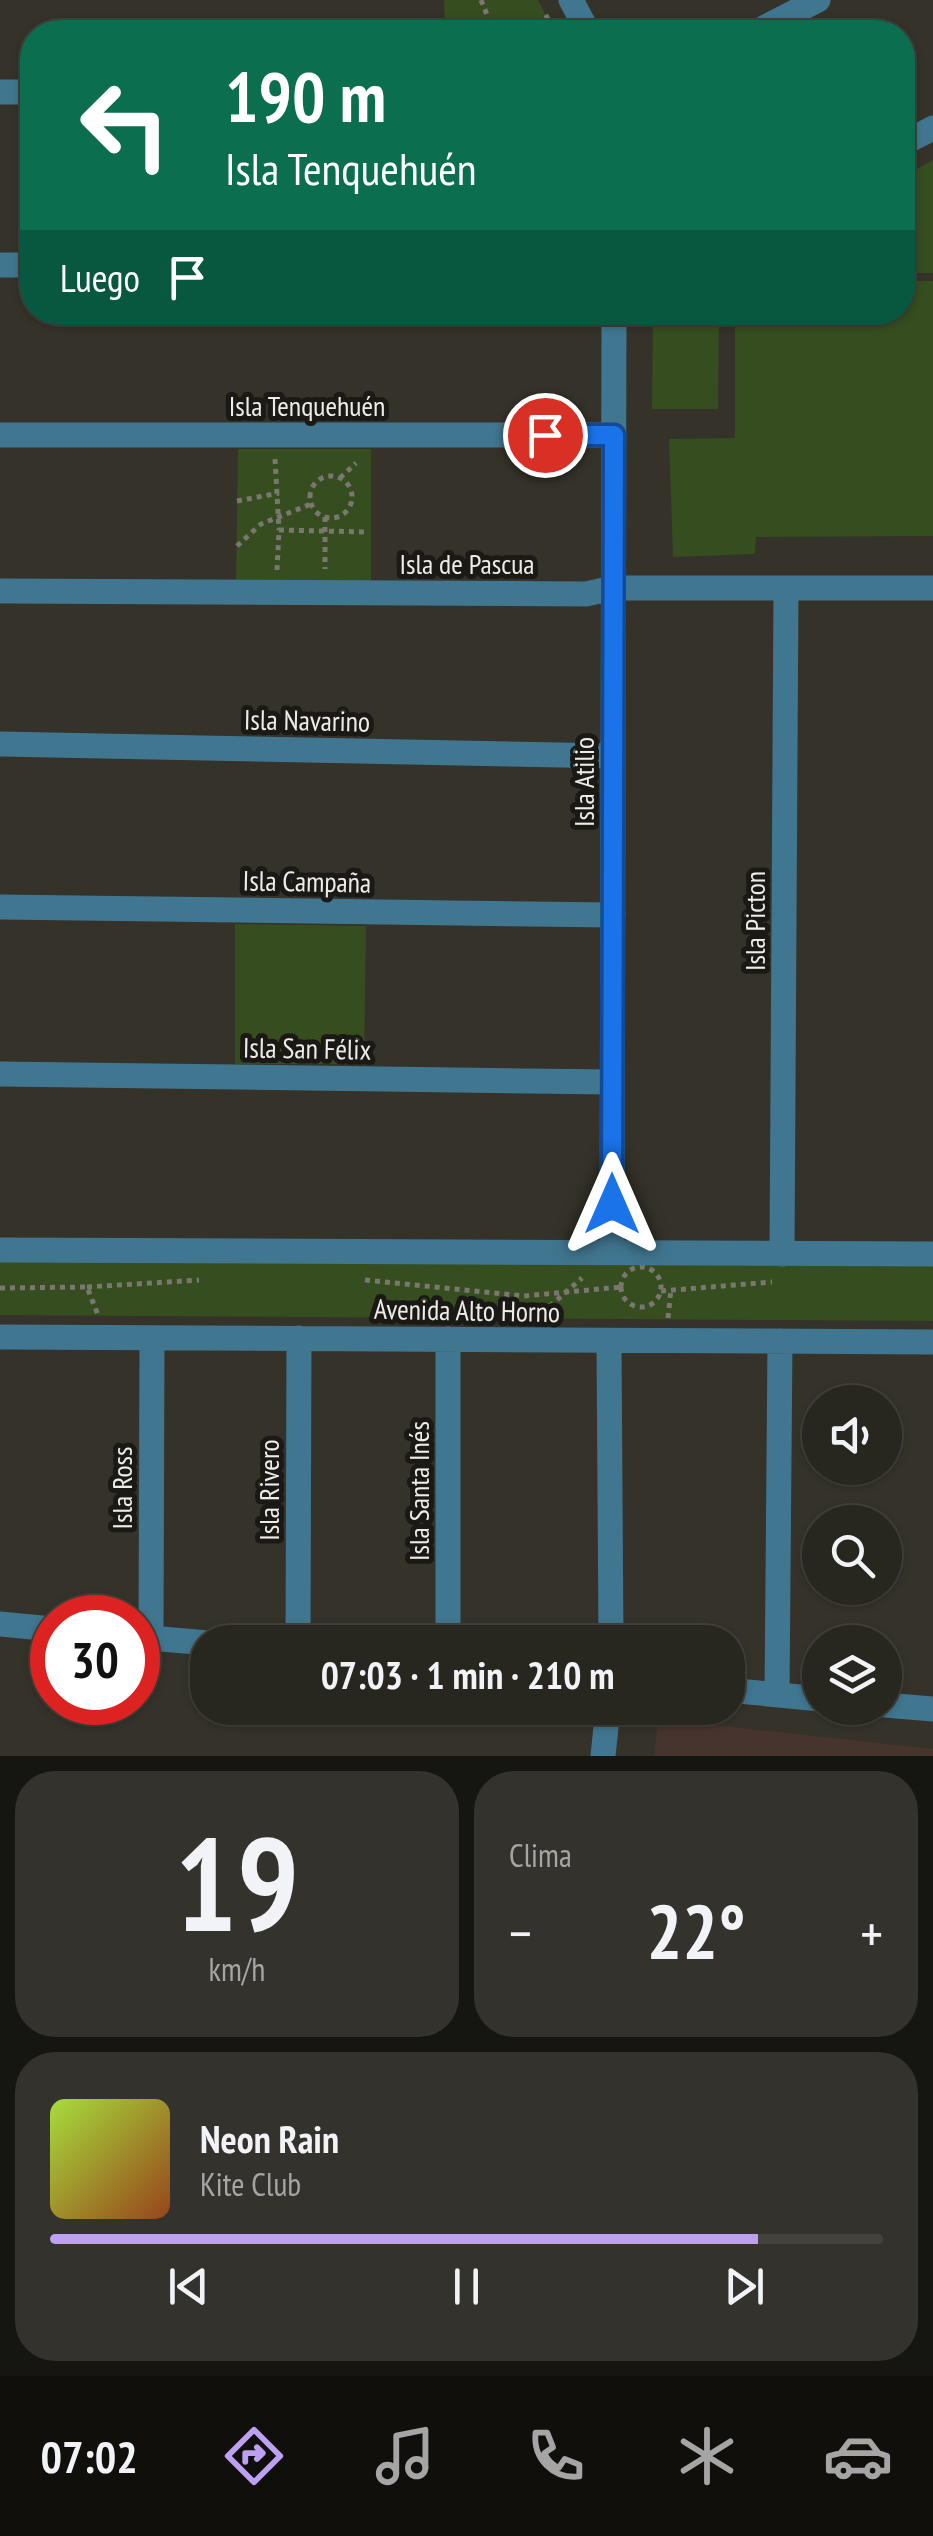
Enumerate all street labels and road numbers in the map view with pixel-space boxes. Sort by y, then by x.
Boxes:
street label: Isla Tenquehuén [229,387,385,424]
street label: Isla de Pascua [399,545,535,582]
street label: Isla Navarino [244,700,370,740]
street label: Isla Atilio [565,737,602,827]
street label: Isla Campaña [242,861,372,901]
street label: Isla Picton [736,871,773,971]
street label: Isla San Félix [243,1028,371,1068]
street label: Avenida Alto Horno [374,1290,560,1330]
street label: Isla Santa Inés [400,1421,437,1561]
street label: Isla Rivero [250,1439,287,1541]
street label: Isla Ross [103,1446,140,1530]

